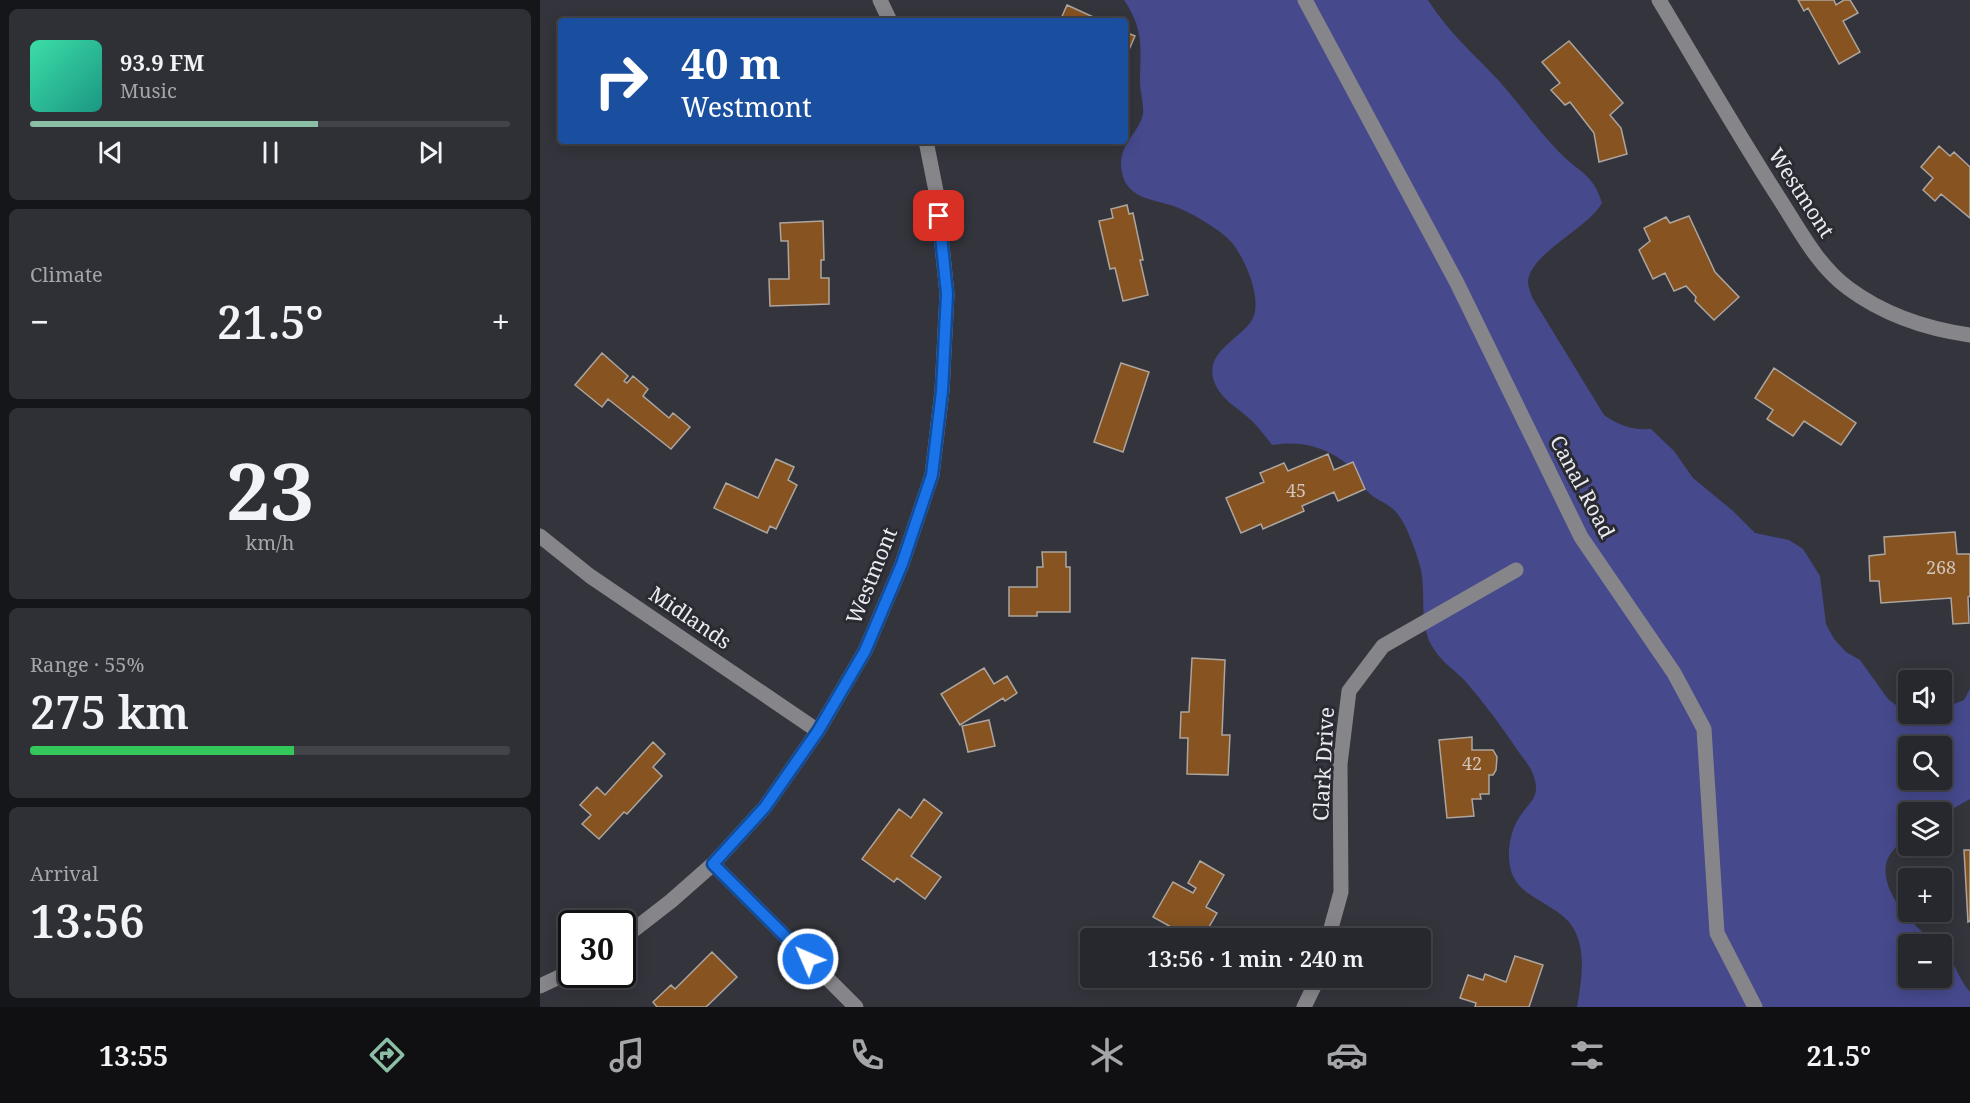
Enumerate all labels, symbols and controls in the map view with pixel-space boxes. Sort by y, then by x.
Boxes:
text: 40 m [681,34,781,91]
icon: right [582,42,660,120]
text: 93.9 FM [120,47,204,77]
text: Music [120,77,177,104]
text: Westmont [681,88,812,125]
icon: previous [94,136,127,169]
icon: pause [254,136,287,169]
icon: next [414,136,447,169]
street label: Westmont [1762,142,1841,243]
pin [913,190,964,241]
icon: arrive [922,199,955,232]
text: Climate [30,261,103,288]
text: 21.5° [217,291,324,352]
text: − [30,299,49,344]
text: + [492,299,510,344]
street label: Canal Road [1544,430,1622,543]
text: 23 [226,437,314,543]
house number: 45 [1286,478,1306,502]
street label: Westmont [839,523,903,628]
text: km/h [245,529,295,556]
house number: 268 [1926,555,1956,579]
street label: Midlands [644,579,737,655]
text: Range · 55% [30,651,144,678]
map controls [1898,670,1952,988]
button: sound [1898,670,1952,724]
text: 275 km [30,681,189,742]
street label: Clark Drive [1306,706,1340,822]
button: search [1898,736,1952,790]
house number: 42 [1462,751,1482,775]
button: layers [1898,802,1952,856]
text: Arrival [30,860,98,887]
button: + [1898,868,1952,922]
text: 13:56 [30,890,145,951]
speed limit sign: 30 [558,910,636,988]
position arrow [776,927,840,991]
button: − [1898,934,1952,988]
text: 13:56 · 1 min · 240 m [1147,943,1364,973]
icon: directions [366,1034,408,1076]
icon: music [606,1034,648,1076]
icon: phone [846,1034,888,1076]
icon: climate [1086,1034,1128,1076]
icon: car [1326,1034,1368,1076]
icon: filters [1566,1034,1608,1076]
text: 13:55 [99,1037,168,1074]
text: 21.5° [1806,1037,1871,1074]

